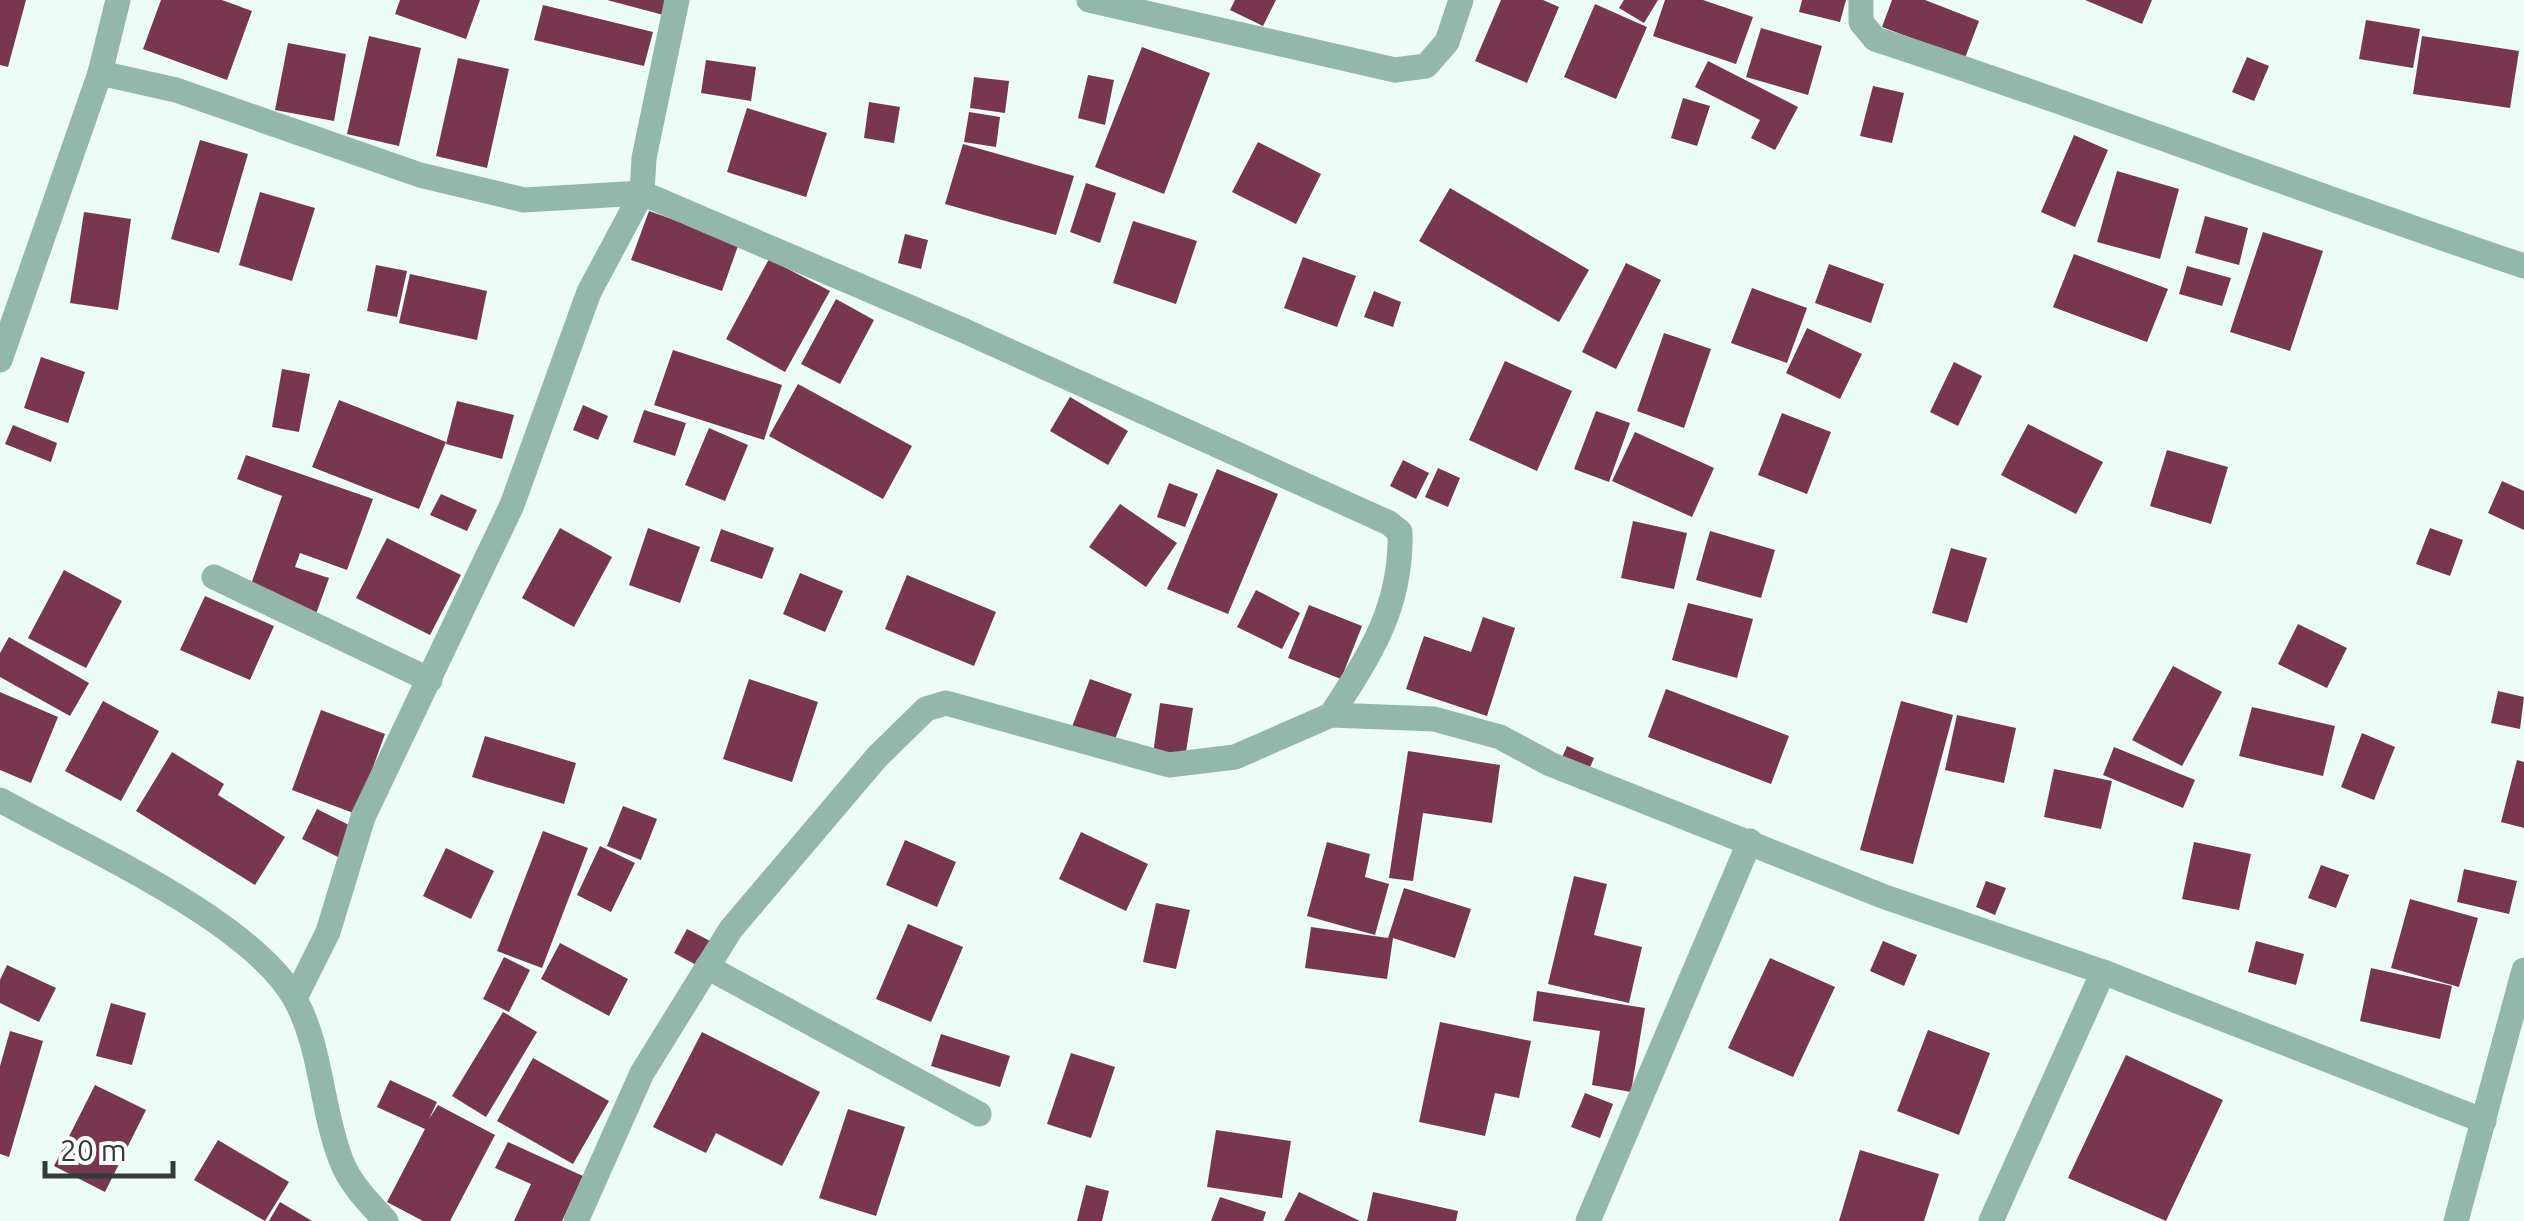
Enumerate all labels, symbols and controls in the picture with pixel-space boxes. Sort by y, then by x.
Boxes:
scale bar [45,1116,172,1178]
text: 20 m [60,1133,127,1167]

